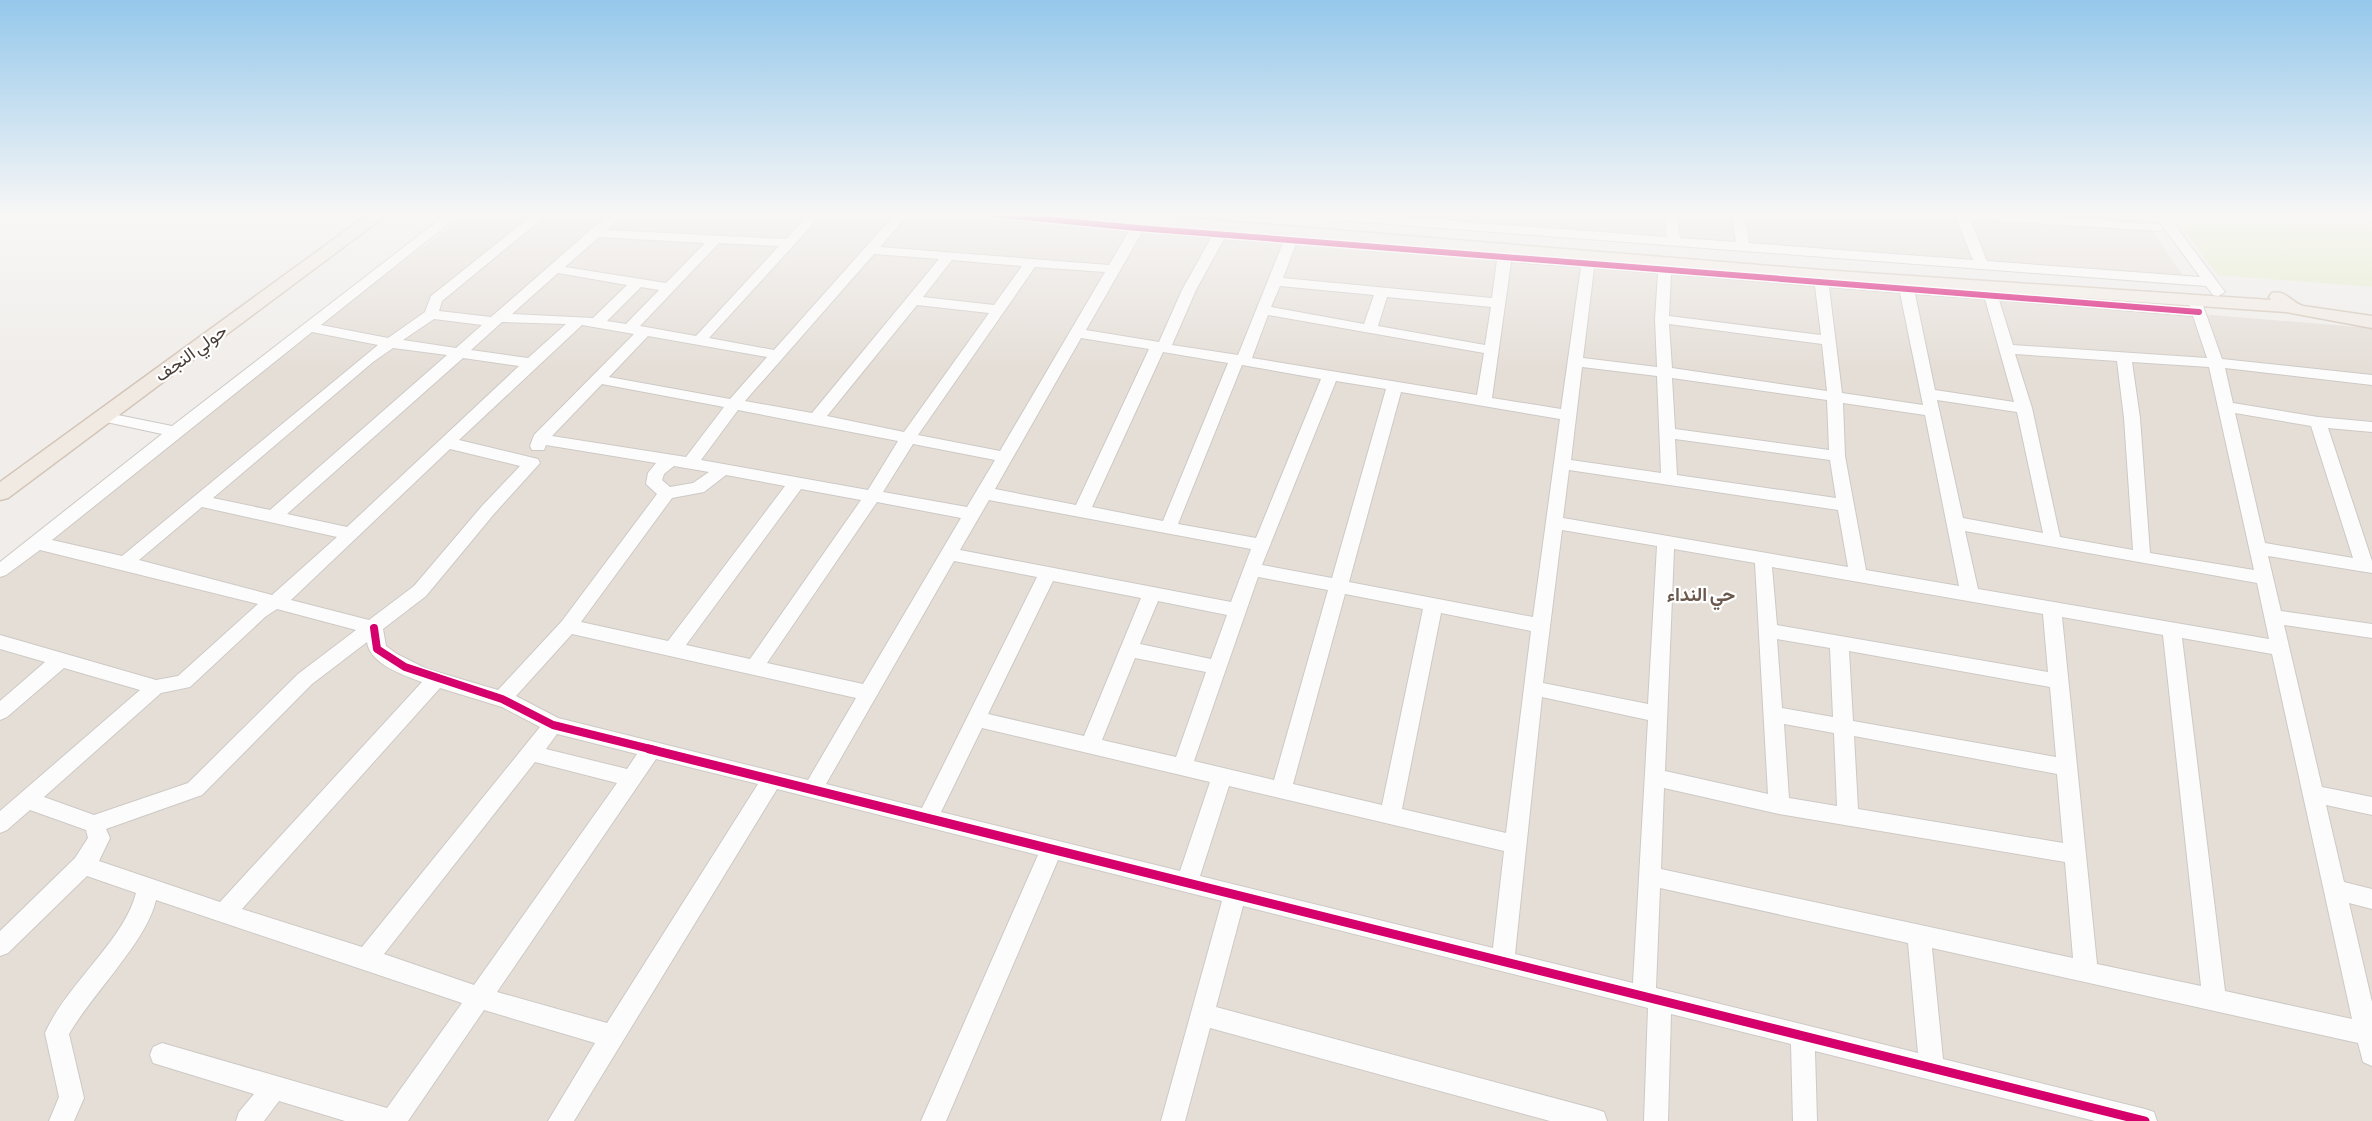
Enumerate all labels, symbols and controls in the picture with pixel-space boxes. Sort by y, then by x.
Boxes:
street label: حولي النجف [151,319,234,390]
district label: حي النداء [1667,583,1735,611]

